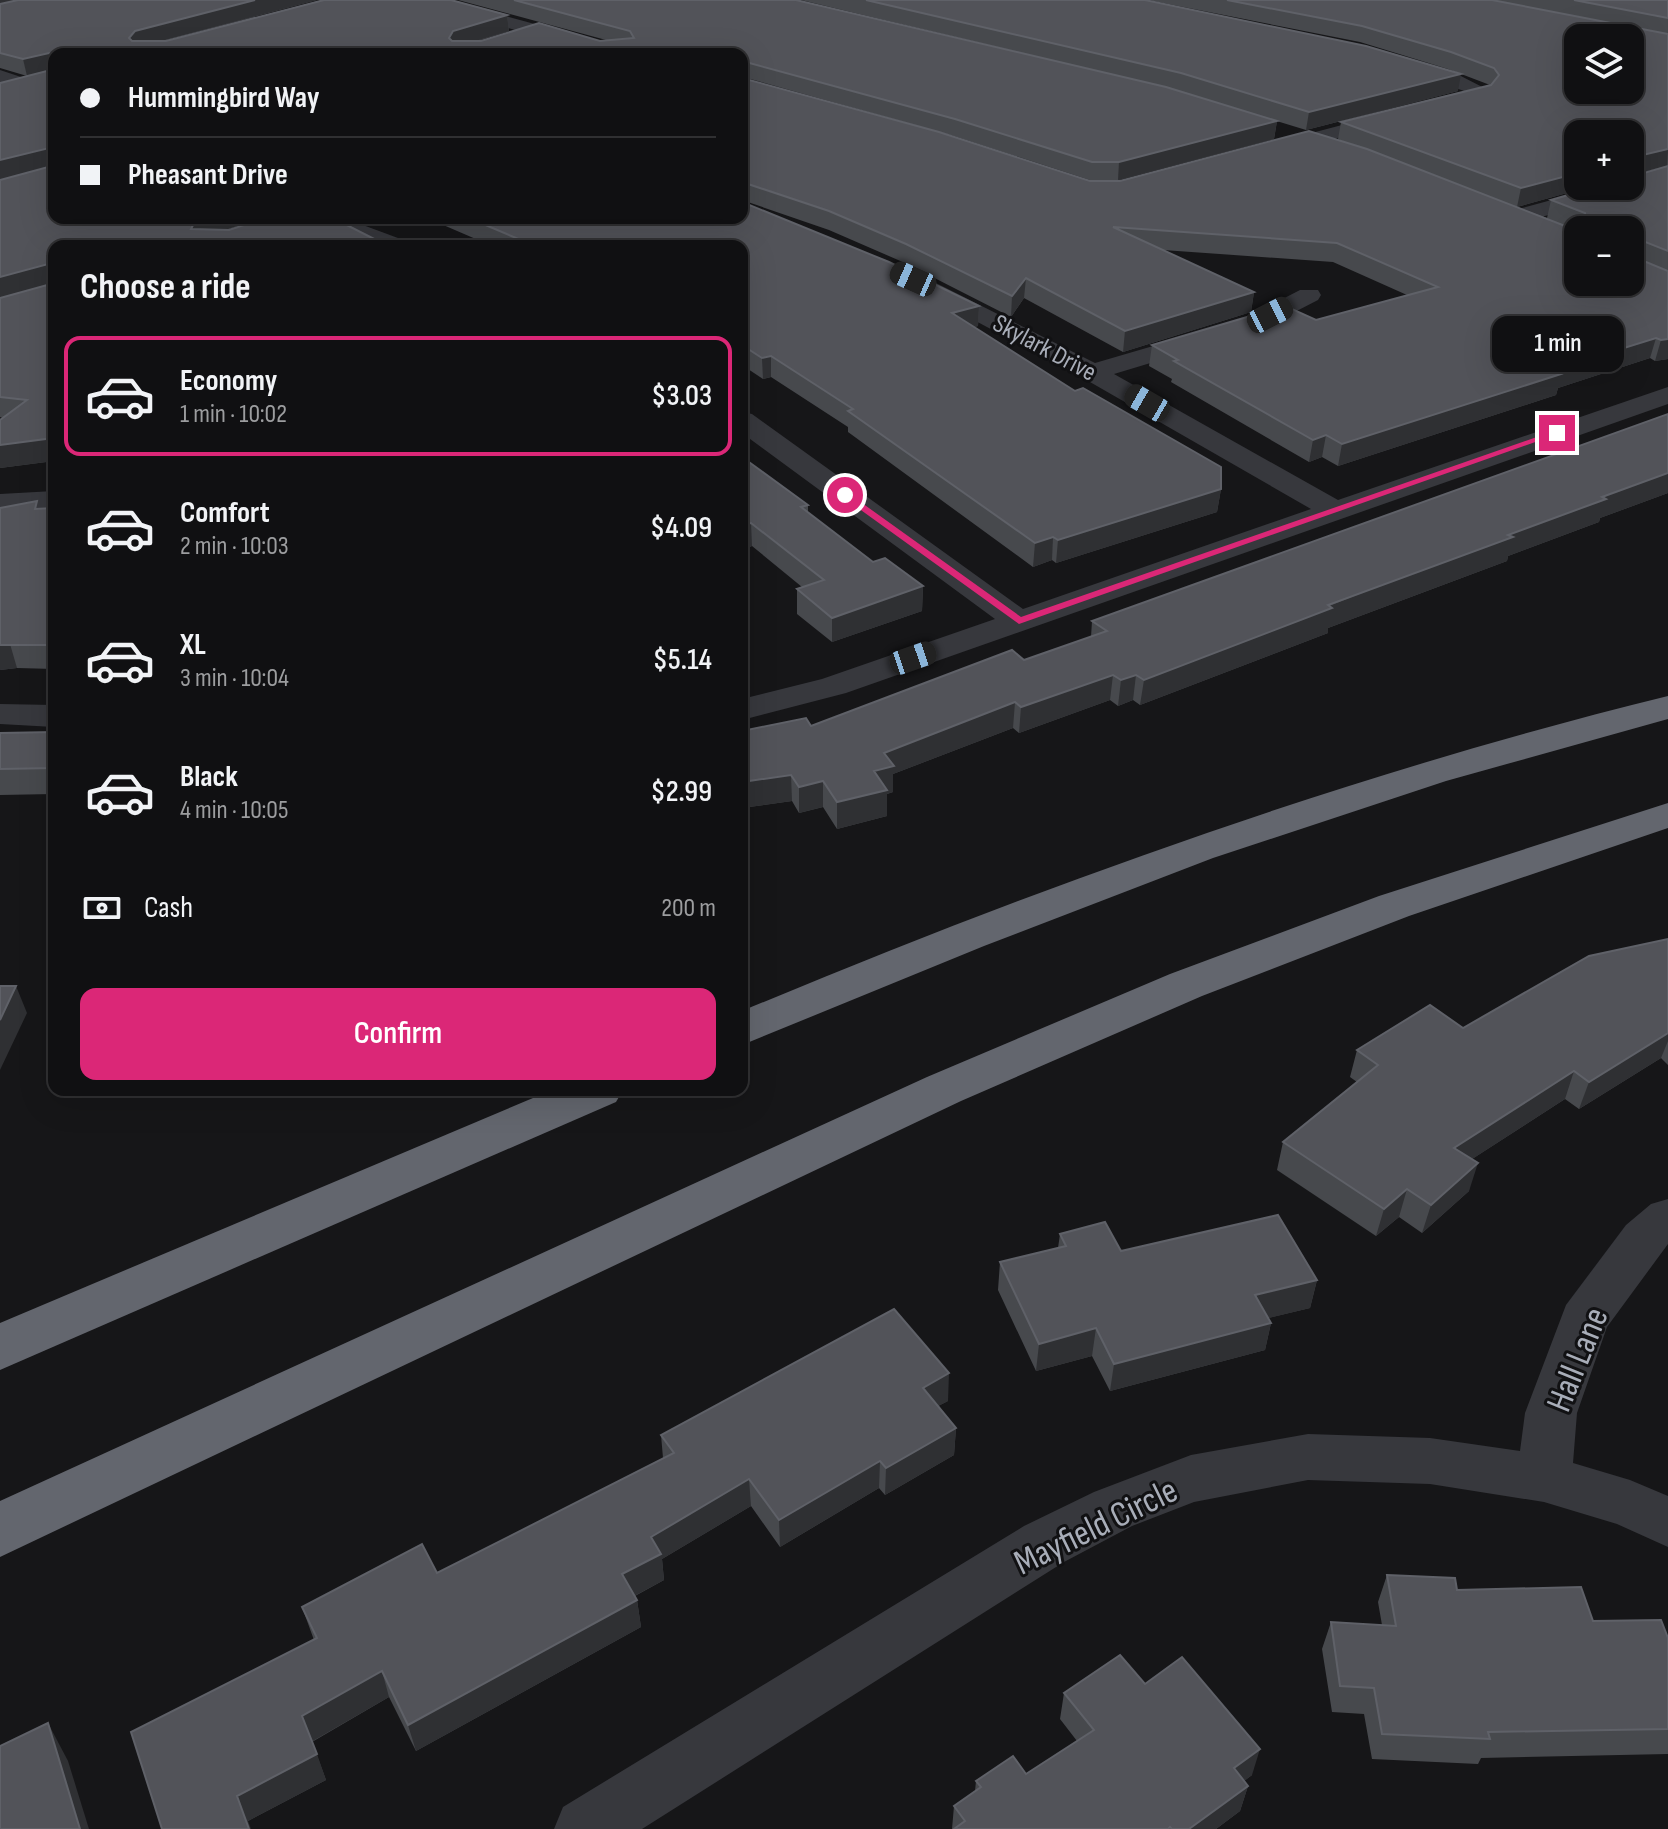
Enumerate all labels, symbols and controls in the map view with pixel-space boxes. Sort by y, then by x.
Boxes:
map controls [1564,24,1644,296]
button: layers [1564,24,1644,104]
text: Hummingbird Way [128,80,319,116]
button: + [1564,120,1644,200]
text: Pheasant Drive [128,157,288,193]
button: − [1564,216,1644,296]
car [886,258,940,300]
text: Choose a ride [80,266,251,309]
car [1243,293,1297,337]
street label: Skylark Drive [987,308,1101,389]
callout: 1 min [1491,317,1623,373]
text: 1 min [1534,328,1582,359]
icon: car [84,360,156,432]
text: Economy [180,363,277,399]
text: $3.03 [651,378,712,414]
car [1120,381,1174,425]
text: 1 min · 10:02 [180,399,287,430]
route end [1539,415,1575,451]
route start [827,477,863,513]
icon: car [84,492,156,564]
text: Comfort [180,495,270,531]
text: $4.09 [650,510,712,546]
text: 2 min · 10:03 [180,531,289,562]
icon: car [84,624,156,696]
text: XL [180,627,206,663]
car [886,639,940,677]
text: $5.14 [653,642,712,678]
text: 3 min · 10:04 [180,663,289,694]
icon: car [84,756,156,828]
text: Black [180,759,238,795]
text: $2.99 [651,774,712,810]
text: 4 min · 10:05 [180,795,288,826]
icon: cash [80,886,124,930]
text: Cash [144,890,193,926]
text: 200 m [661,893,716,924]
button: Confirm [80,988,716,1080]
street label: Hall Lane [1538,1302,1619,1418]
street label: Mayfield Circle [1007,1469,1185,1585]

